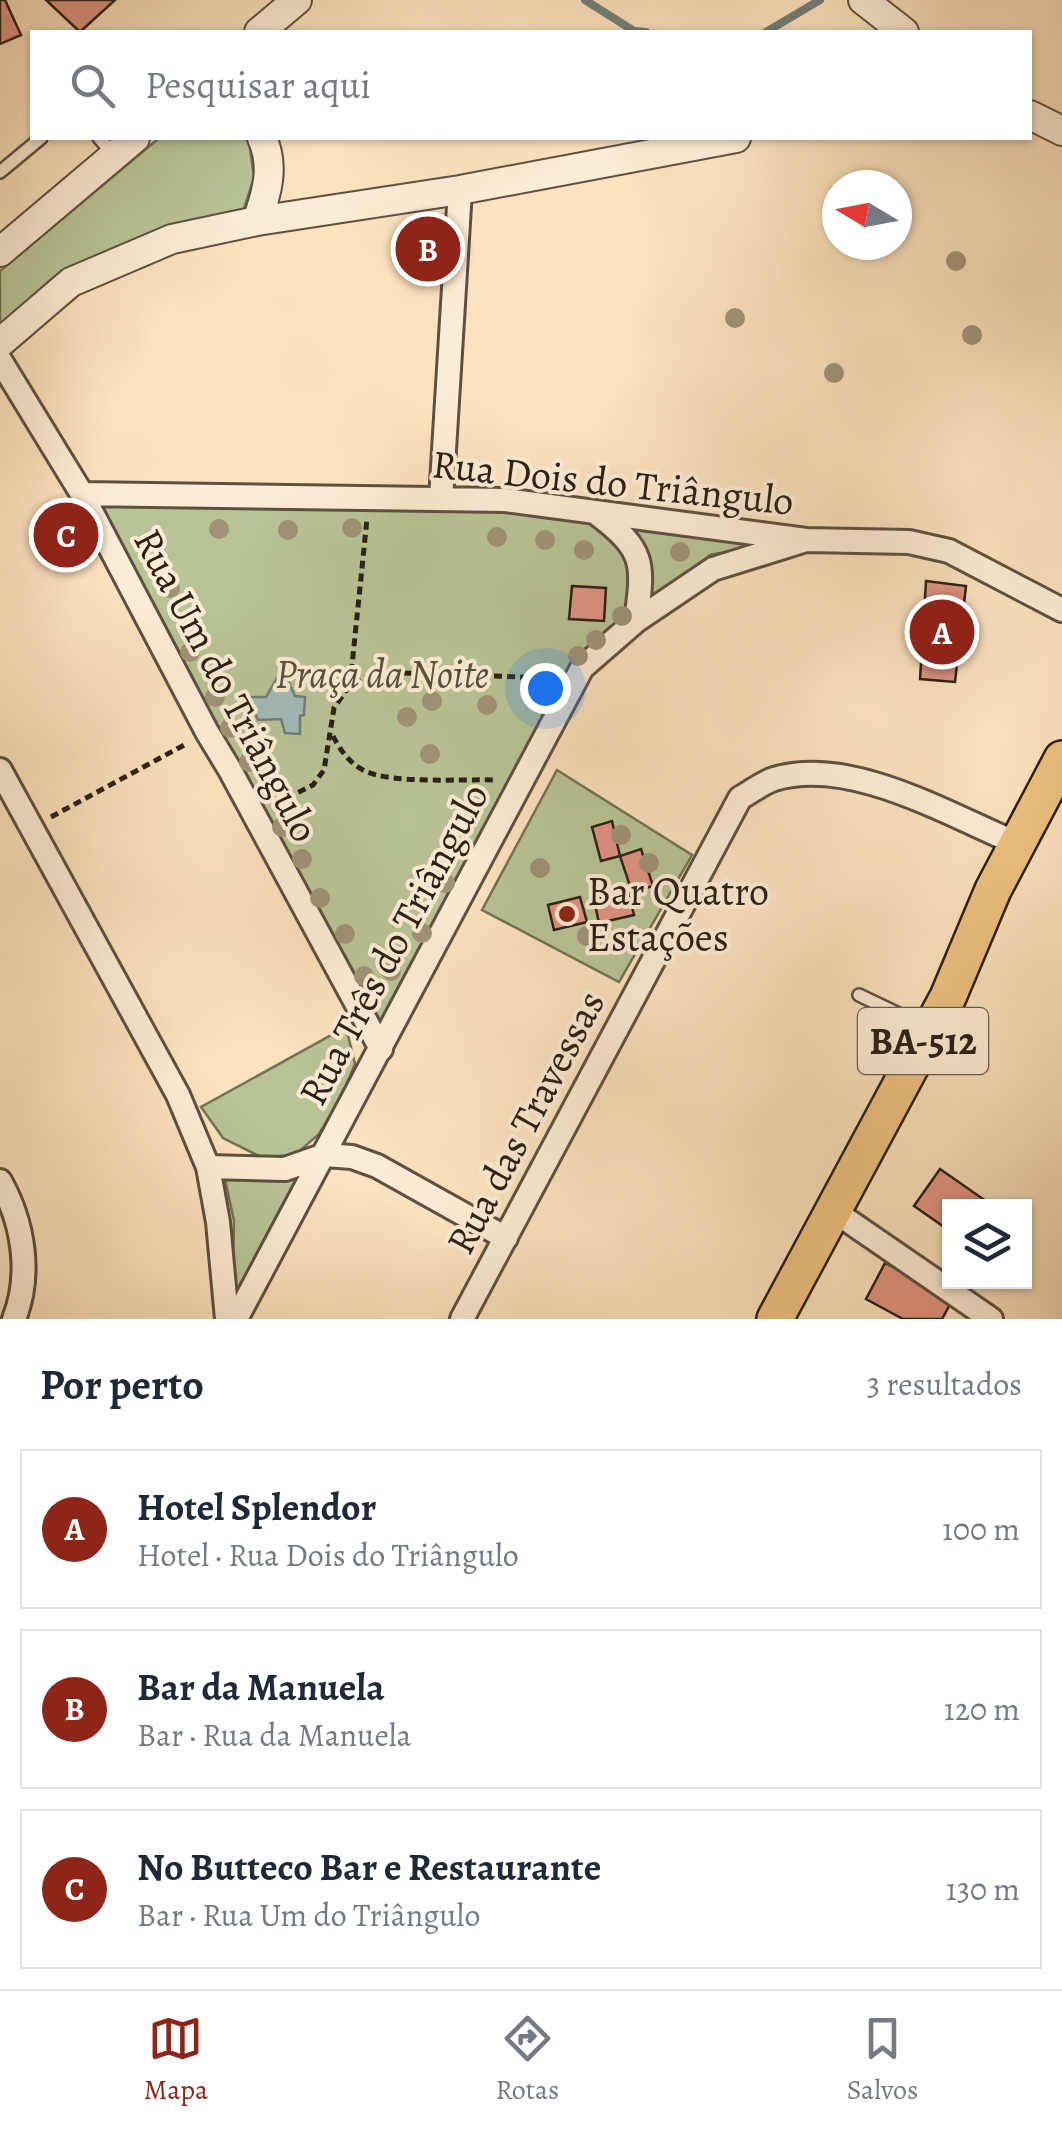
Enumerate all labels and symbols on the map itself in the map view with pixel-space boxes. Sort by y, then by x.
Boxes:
north arrow [822,170,912,260]
pin: B [396,212,460,286]
street label: Rua Dois do Triângulo [429,436,796,529]
pin: C [34,498,98,572]
street label: Rua Um do Triângulo [121,519,332,852]
pin: A [910,594,974,670]
park label: Praça da Noite [275,647,489,702]
your location [520,663,571,714]
street label: Rua Três do Triângulo [285,774,502,1115]
place label: Bar Quatro Estações [587,864,769,965]
marker: Bar Quatro Estações [556,903,578,925]
street label: Rua das Travessas [433,981,618,1264]
road number: BA-512 [858,1008,988,1074]

